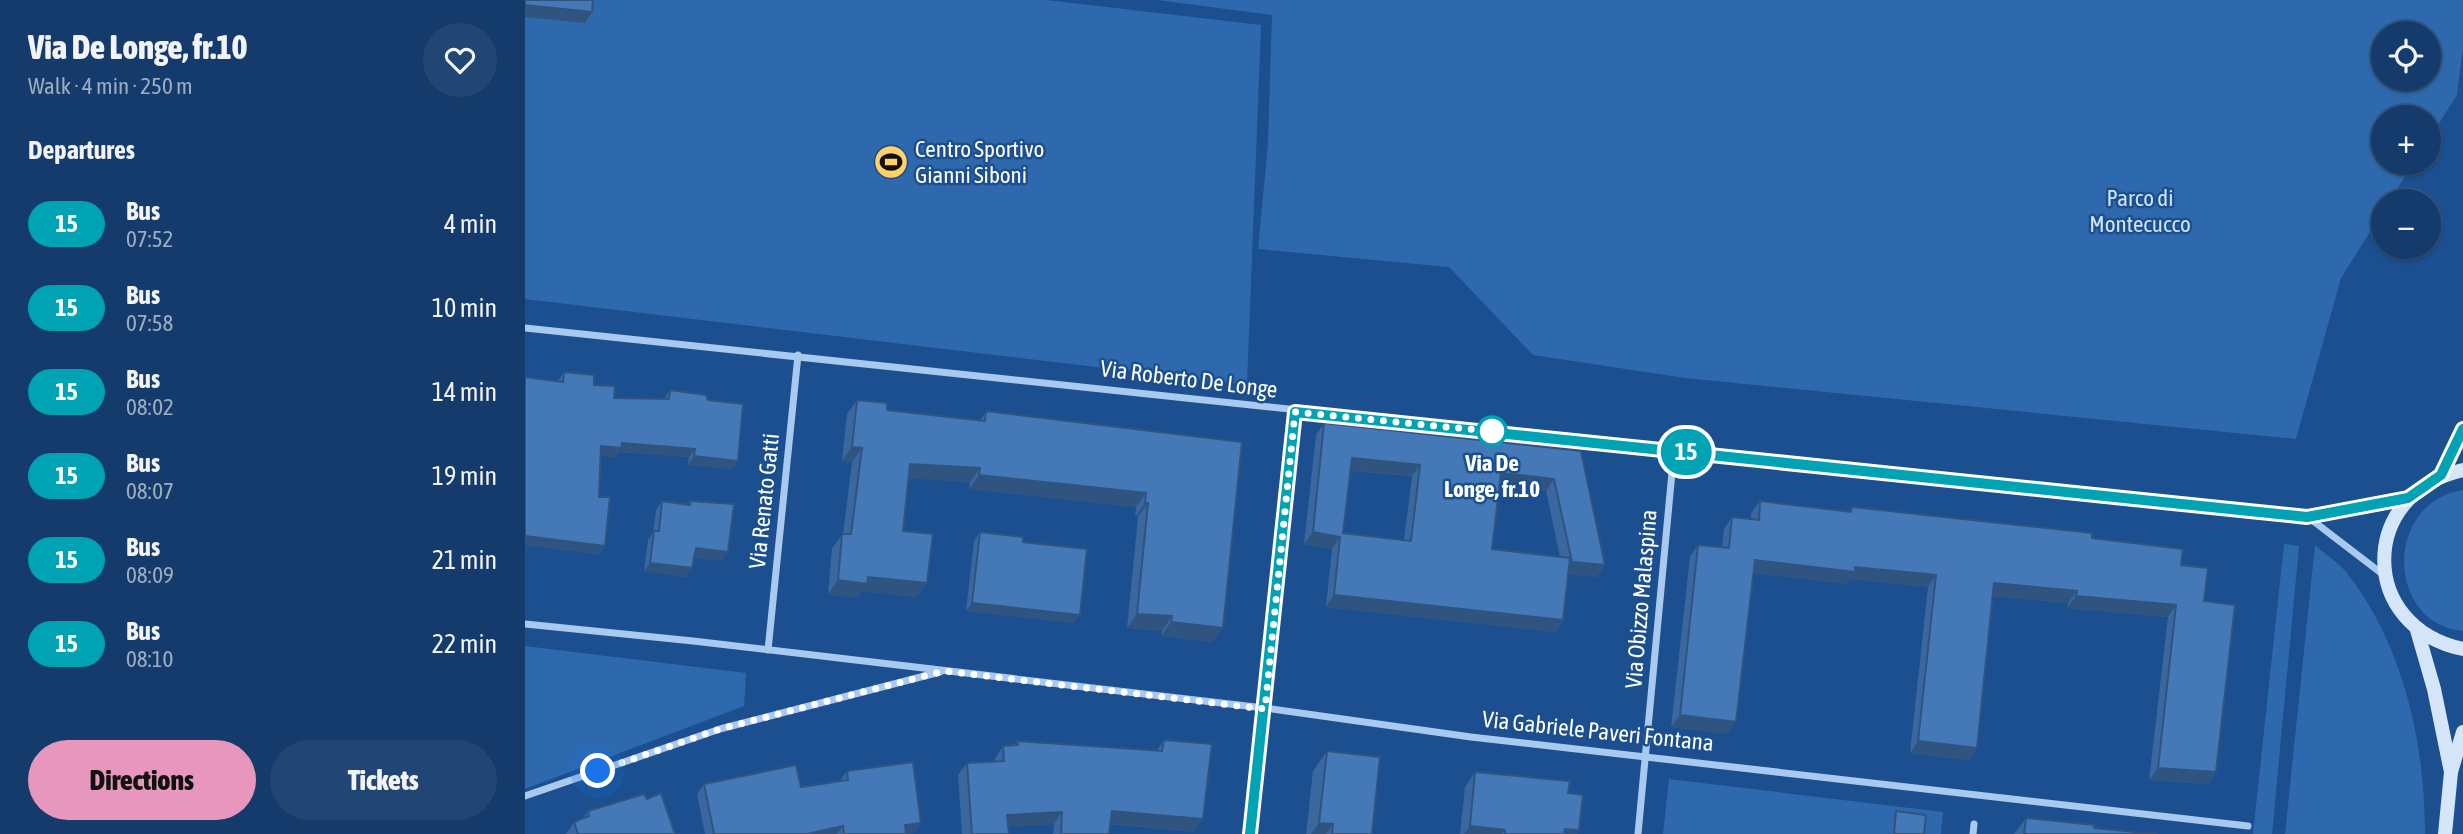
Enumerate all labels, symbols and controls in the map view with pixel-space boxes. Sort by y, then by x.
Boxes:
map controls [2371,21,2441,259]
button: locate [2371,21,2441,91]
button: heart [423,23,497,97]
text: Via De Longe, fr.10 [28,28,247,66]
text: Walk · 4 min · 250 m [28,73,192,99]
button: + [2371,105,2441,175]
text: Departures [28,135,135,165]
place label: Centro Sportivo Gianni Siboni [915,136,1044,188]
sports icon: Centro Sportivo Gianni Siboni [872,143,910,181]
park label: Parco di Montecucco [2089,185,2191,237]
button: − [2371,189,2441,259]
text: Bus [126,196,160,226]
text: 4 min [444,209,497,239]
text: 15 [55,210,78,237]
text: 07:52 [126,226,173,252]
text: Bus [126,280,160,310]
text: 10 min [432,293,497,323]
text: 15 [55,294,78,321]
text: 07:58 [126,310,173,336]
street label: Via Roberto De Longe [1099,355,1279,403]
text: Bus [126,364,160,394]
text: 14 min [432,377,497,407]
text: 15 [55,378,78,405]
text: 08:02 [126,394,174,420]
marker: Via De Longe, fr.10 [1477,416,1507,446]
line badge: 15 [1655,429,1717,475]
street label: Via Renato Gatti [744,432,784,570]
text: 15 [1675,438,1697,465]
text: Bus [126,448,160,478]
place label: Via De Longe, fr.10 [1444,450,1540,502]
text: 19 min [432,461,497,491]
text: 15 [55,462,78,489]
text: 08:07 [126,478,174,504]
street label: Via Obizzo Malaspina [1620,509,1662,689]
text: Bus [126,532,160,562]
text: 21 min [432,545,497,575]
text: 15 [55,546,78,573]
text: 08:09 [126,562,174,588]
text: Bus [126,616,160,646]
text: 22 min [432,629,497,659]
text: 15 [55,630,78,657]
text: 08:10 [126,646,173,672]
street label: Via Gabriele Paveri Fontana [1481,706,1715,756]
button: Directions [28,740,256,820]
button: Tickets [270,740,497,820]
your location [580,753,615,788]

